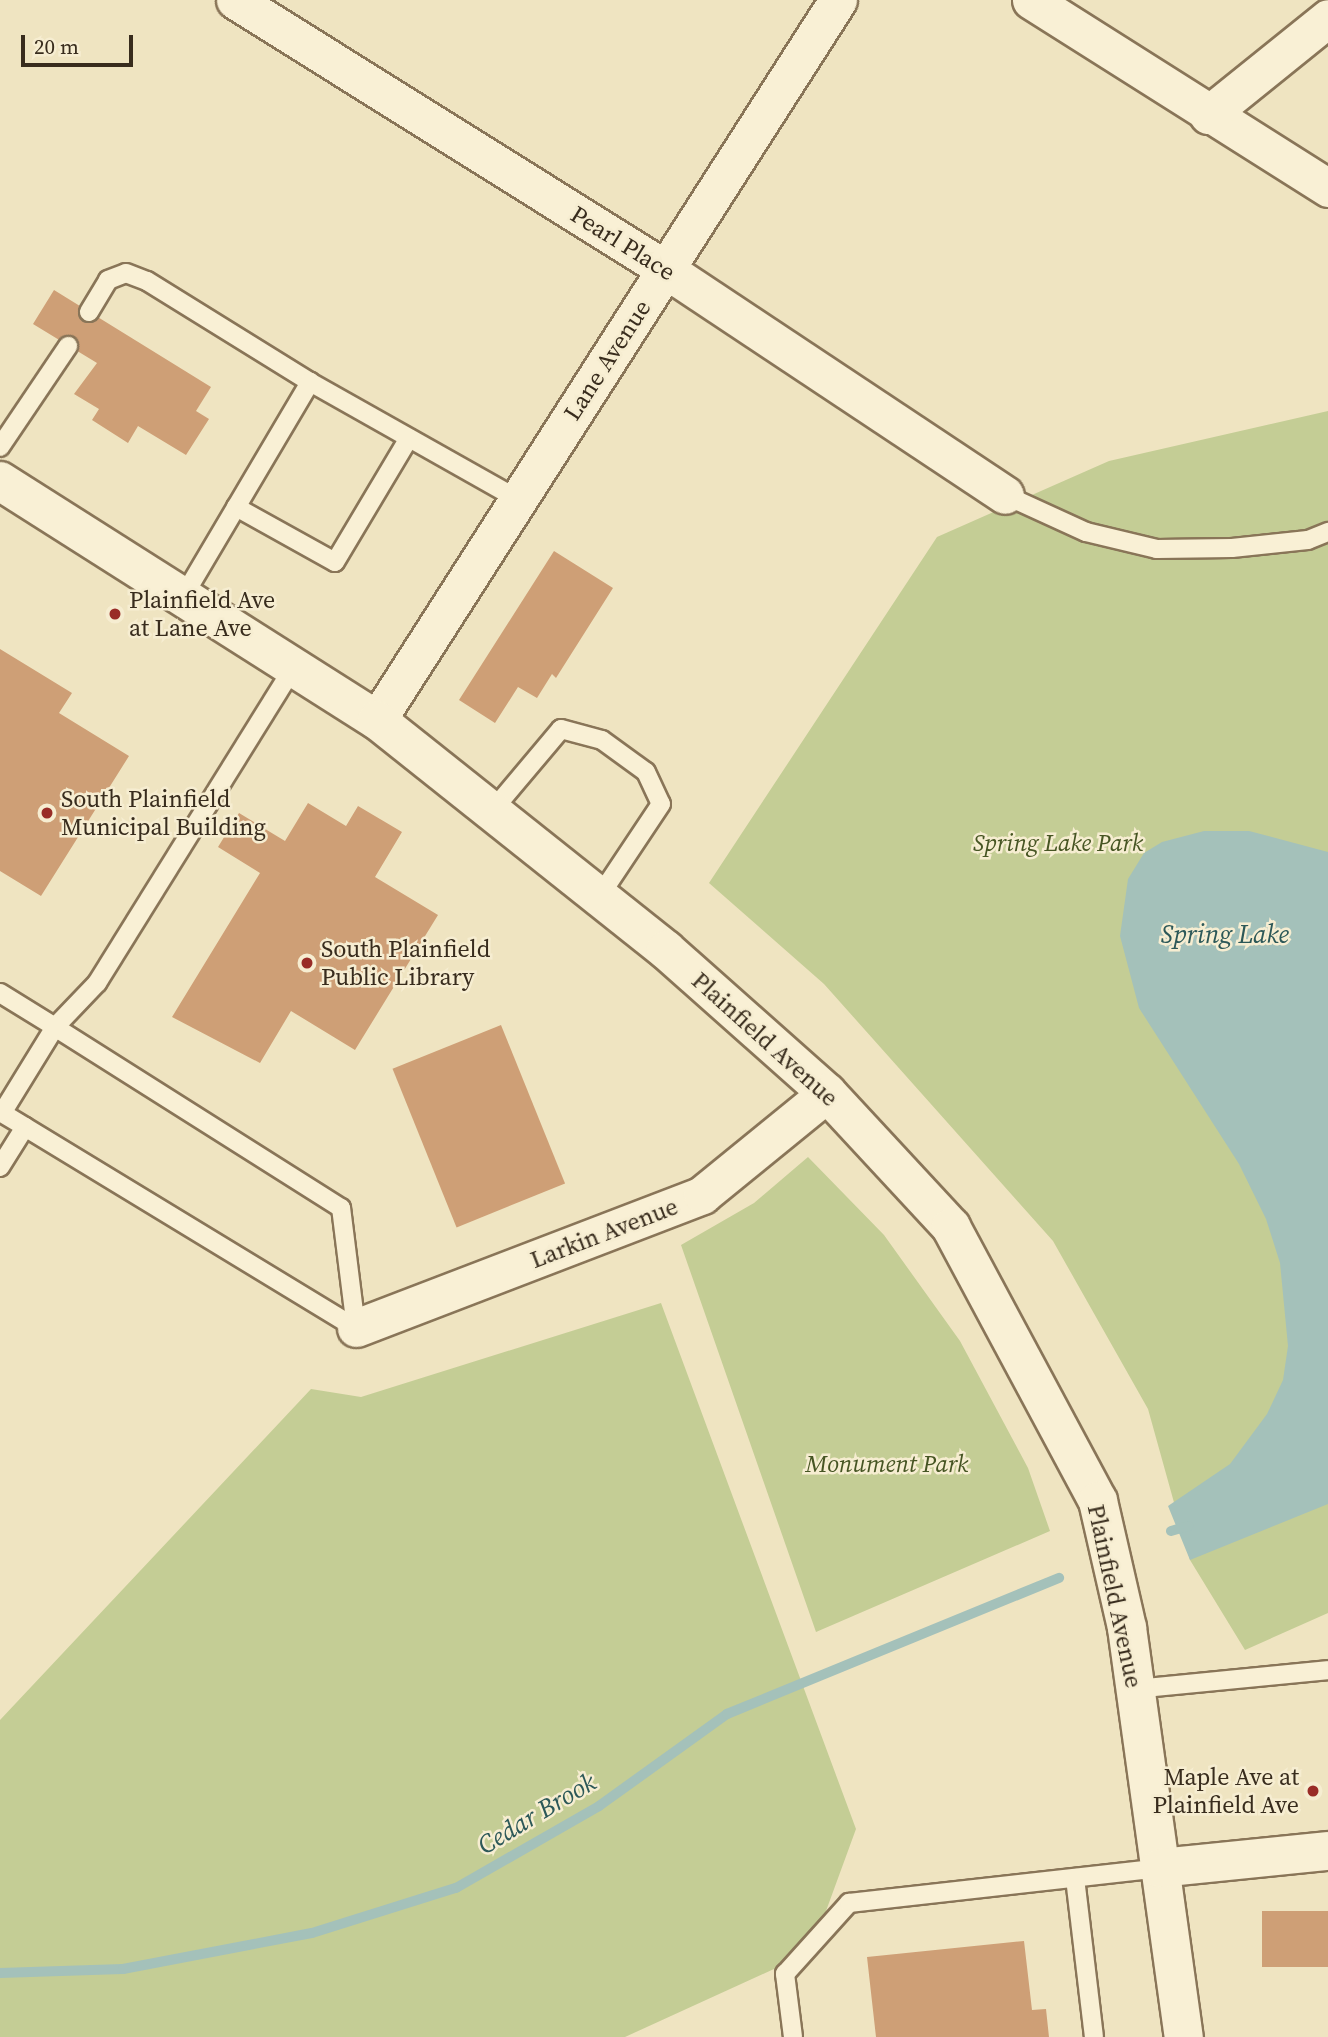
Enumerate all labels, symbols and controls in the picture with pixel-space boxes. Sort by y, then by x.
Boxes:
scale bar [24,21,136,65]
text: 20 m [34,32,79,61]
street label: Pearl Place [566,200,680,286]
street label: Lane Avenue [557,294,657,426]
place label: Plainfield Ave at Lane Ave [129,586,275,642]
marker: Plainfield Ave at Lane Ave [107,606,123,622]
place label: South Plainfield Municipal Building [61,785,266,841]
marker: South Plainfield Municipal Building [39,805,55,821]
park label: Spring Lake Park [973,829,1143,857]
water label: Spring Lake [1161,919,1289,951]
place label: South Plainfield Public Library [321,935,490,991]
marker: South Plainfield Public Library [299,955,315,971]
street label: Plainfield Avenue [686,966,844,1112]
street label: Larkin Avenue [526,1192,682,1274]
park label: Monument Park [806,1450,968,1478]
street label: Plainfield Avenue [1082,1502,1148,1690]
place label: Maple Ave at Plainfield Ave [1153,1763,1299,1819]
water label: Cedar Brook [472,1767,602,1861]
marker: Maple Ave at Plainfield Ave [1305,1783,1321,1799]

